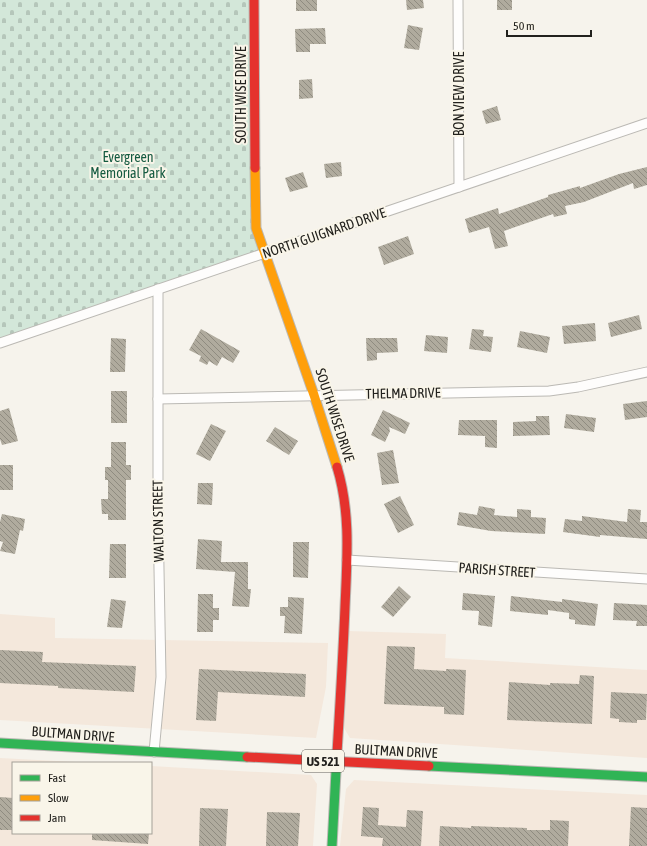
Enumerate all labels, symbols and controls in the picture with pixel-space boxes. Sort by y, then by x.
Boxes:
scale bar [507,12,591,38]
text: 50 m [513,19,535,33]
street label: SOUTH WISE DRIVE [233,46,249,144]
street label: BON VIEW DRIVE [451,52,467,136]
park label: Evergreen Memorial Park [90,149,166,181]
street label: NORTH GUIGNARD DRIVE [260,204,388,262]
street label: SOUTH WISE DRIVE [312,366,358,464]
street label: THELMA DRIVE [365,384,441,402]
street label: WALTON STREET [149,480,167,562]
street label: PARISH STREET [458,559,536,581]
street label: BULTMAN DRIVE [31,723,115,745]
street label: BULTMAN DRIVE [354,741,438,761]
road number: US 521 [302,750,344,772]
legend [12,762,152,834]
text: Fast [48,771,66,785]
text: Slow [48,791,69,805]
text: Jam [48,811,66,825]

